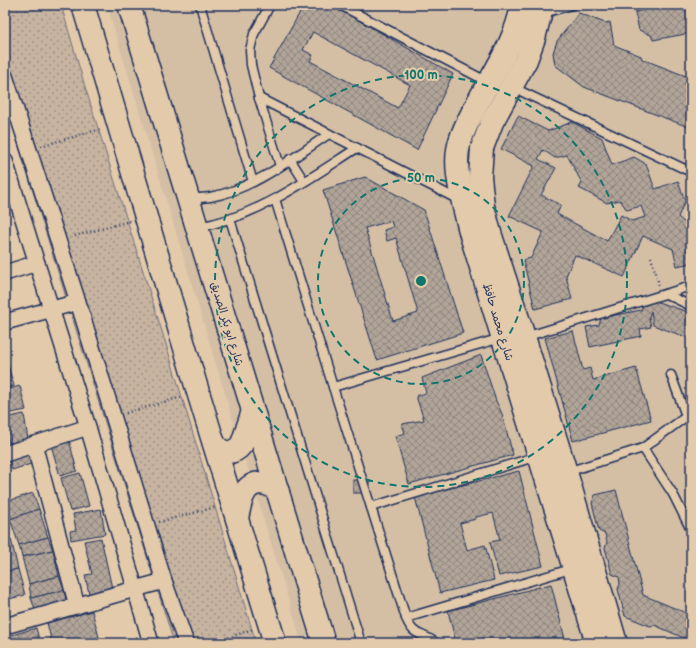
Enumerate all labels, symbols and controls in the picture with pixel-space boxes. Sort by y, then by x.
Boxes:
text: 100 m [404,68,438,83]
text: 50 m [407,171,435,186]
centre of rings [414,274,428,288]
street label: شارع ابو بكر الصديق [206,280,246,368]
street label: شارع محمد حافظ [478,282,516,363]

